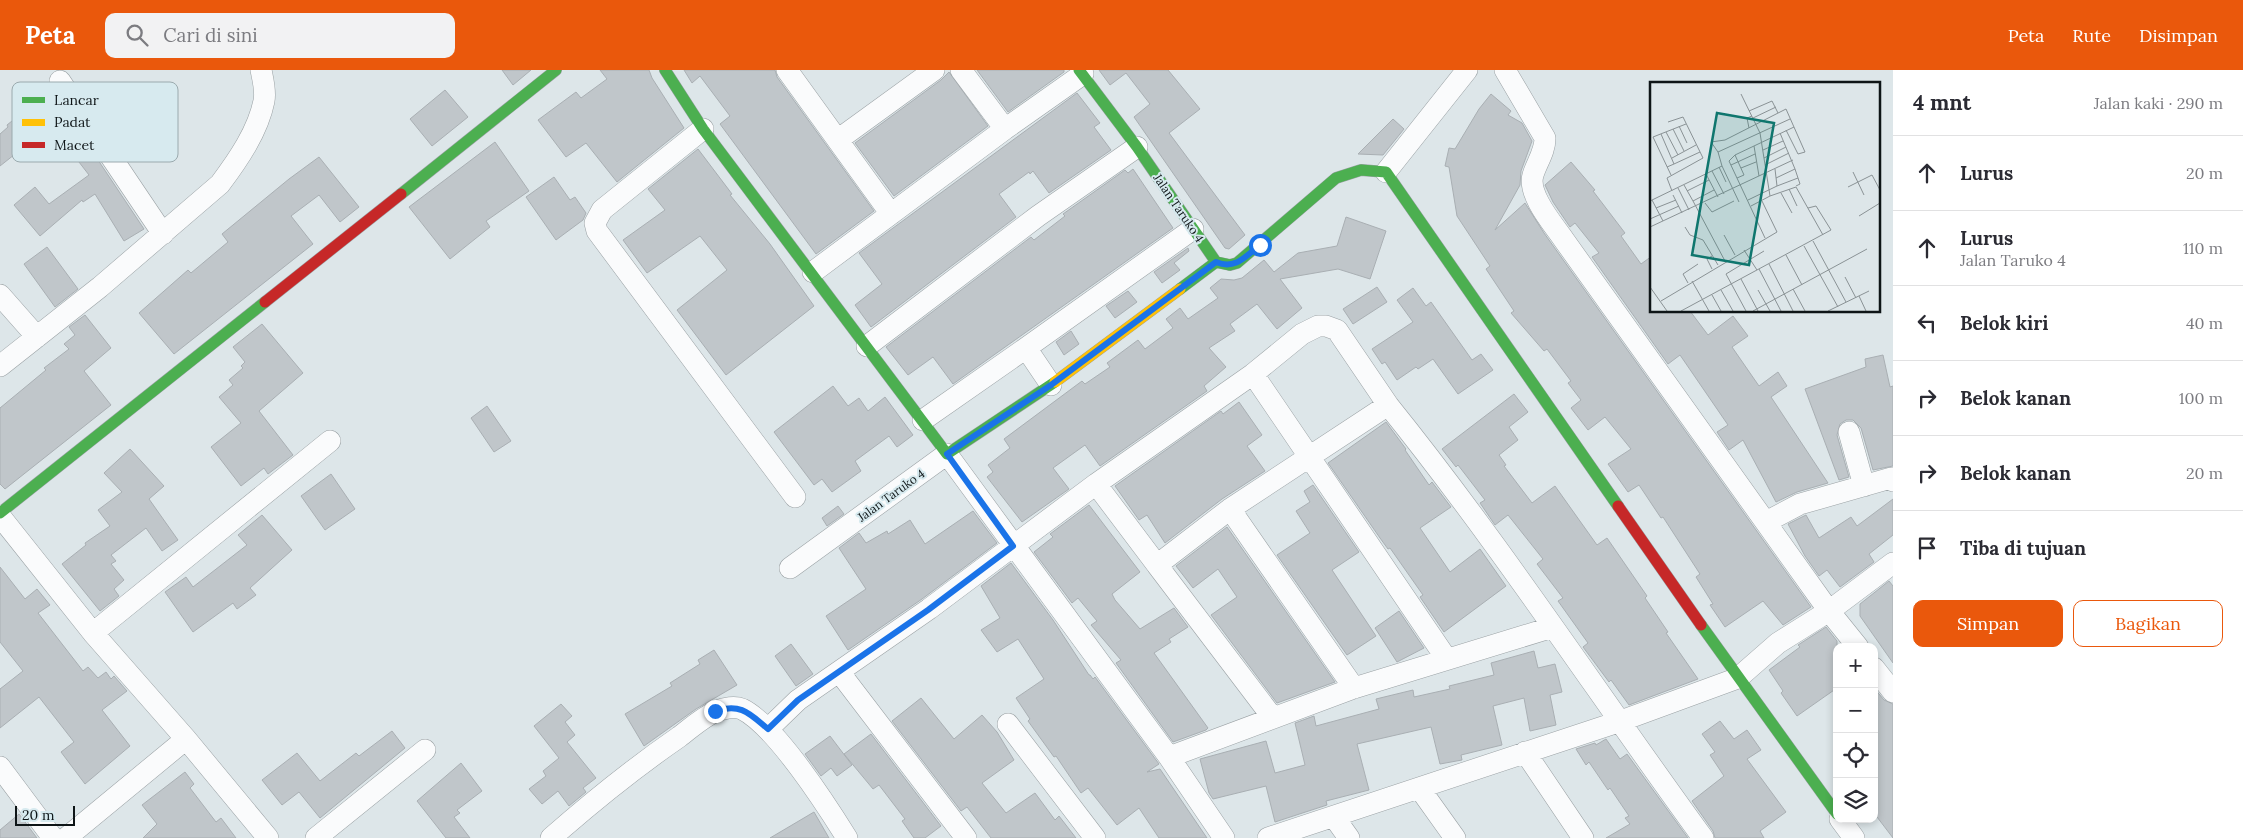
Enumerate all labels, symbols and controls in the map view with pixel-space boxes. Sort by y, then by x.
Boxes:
search box [105,13,455,58]
text: Peta [25,20,75,51]
icon: search [123,21,151,49]
text: Cari di sini [163,23,258,47]
text: Peta [2008,24,2044,47]
text: Rute [2072,24,2111,47]
text: Disimpan [2139,24,2218,47]
legend [12,82,178,162]
inset map [1650,82,1880,312]
text: 4 mnt [1913,89,1971,116]
text: Lancar [54,91,99,109]
text: Jalan kaki · 290 m [2094,93,2223,113]
text: Padat [54,113,91,131]
text: Macet [54,136,95,154]
icon: ahead [1913,159,1941,187]
text: Lurus [1960,161,2013,185]
text: 20 m [2186,163,2223,183]
street label: Jalan Taruko 4 [1150,170,1208,246]
text: Lurus [1960,226,2013,250]
route start [1249,234,1272,257]
icon: ahead [1913,234,1941,262]
text: 110 m [2183,238,2223,258]
text: Jalan Taruko 4 [1960,250,2066,270]
icon: left [1913,309,1941,337]
text: Belok kiri [1960,311,2049,335]
text: 40 m [2186,313,2223,333]
icon: right [1913,384,1941,412]
text: Belok kanan [1960,386,2071,410]
text: 100 m [2179,388,2223,408]
icon: right [1913,459,1941,487]
text: Belok kanan [1960,461,2071,485]
text: 20 m [2186,463,2223,483]
street label: Jalan Taruko 4 [854,465,928,525]
icon: arrive [1913,534,1941,562]
text: Tiba di tujuan [1960,536,2086,560]
button: Simpan [1913,600,2063,647]
button: Bagikan [2073,600,2223,647]
map controls [1833,643,1878,823]
button: + [1833,643,1878,688]
button: − [1833,688,1878,733]
route end [704,700,727,723]
button: locate [1833,733,1878,778]
button: layers [1833,778,1878,823]
scale bar [15,803,75,826]
text: 20 m [22,806,54,824]

